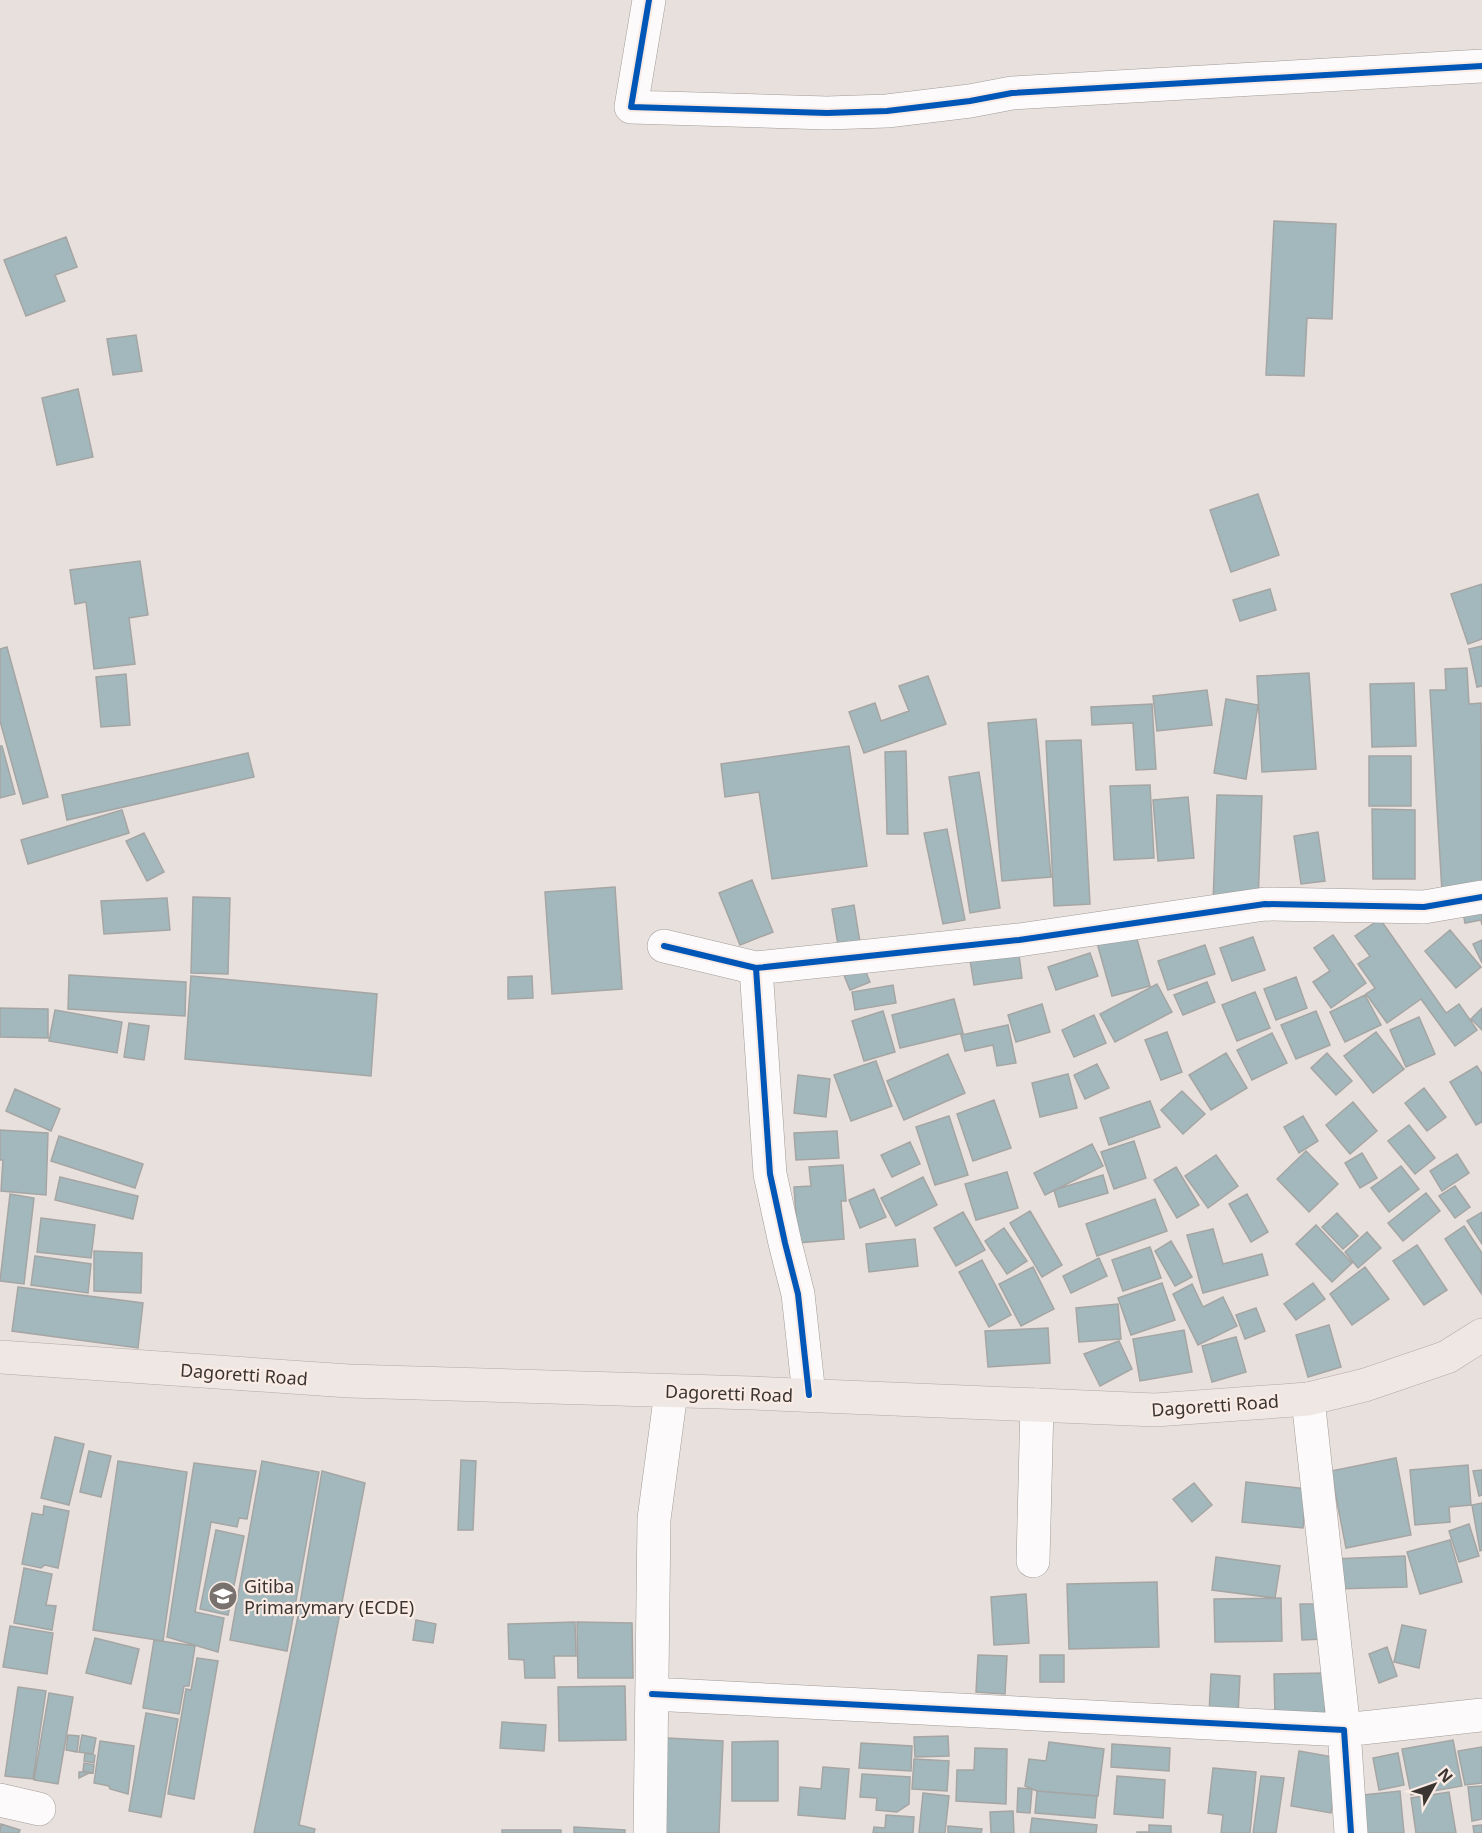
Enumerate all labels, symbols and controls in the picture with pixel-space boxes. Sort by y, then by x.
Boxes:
street label: Dagoretti Road [179,1358,309,1390]
street label: Dagoretti Road [665,1379,793,1407]
street label: Dagoretti Road [1150,1389,1280,1421]
place label: Gitiba Primarymary (ECDE) [244,1574,414,1619]
school or university icon: Gitiba Primarymary (ECDE) [207,1580,239,1612]
north arrow [1404,1755,1464,1815]
text: N [1433,1763,1458,1787]

